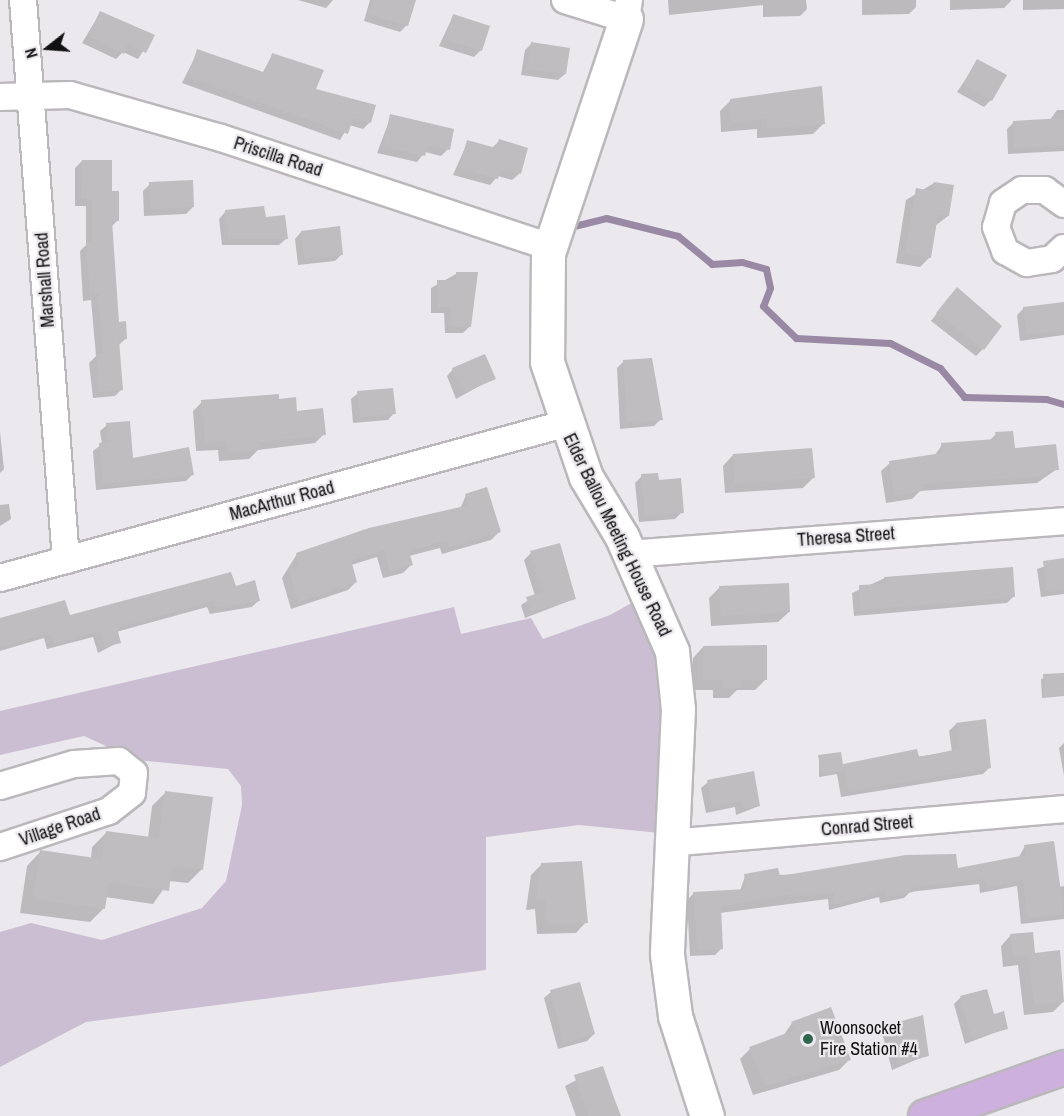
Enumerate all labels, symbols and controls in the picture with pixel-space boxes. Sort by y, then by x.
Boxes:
north arrow [18,18,78,78]
text: N [19,46,43,61]
street label: Priscilla Road [231,133,325,181]
street label: Marshall Road [31,232,59,328]
street label: Elder Ballou Meeting House Road [558,430,676,640]
street label: MacArthur Road [227,477,337,525]
street label: Theresa Street [797,523,895,551]
street label: Village Road [17,803,103,851]
street label: Conrad Street [820,811,914,841]
place label: Woonsocket Fire Station #4 [820,1018,918,1060]
marker: Woonsocket Fire Station #4 [801,1032,815,1046]

